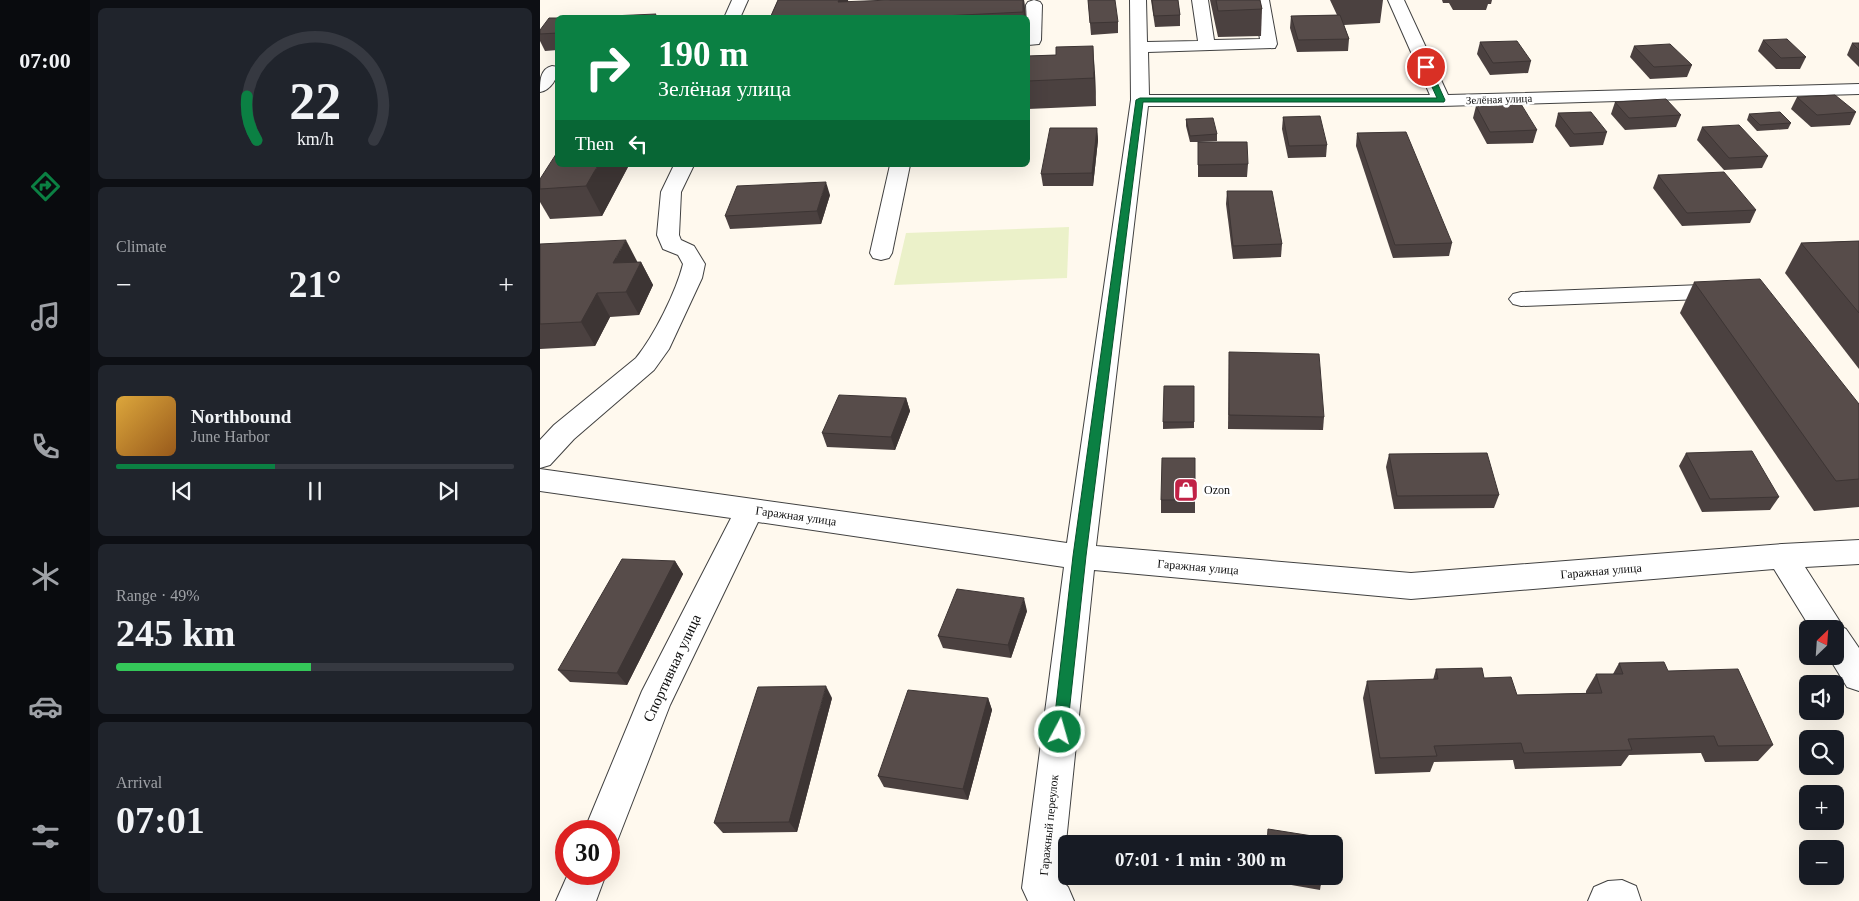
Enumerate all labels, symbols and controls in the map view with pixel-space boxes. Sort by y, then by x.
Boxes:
icon: right [575,35,640,100]
text: 190 m [658,35,748,74]
pin [1405,46,1447,88]
text: 07:00 [19,48,71,73]
icon: arrive [1412,53,1440,81]
text: 22 [289,73,341,130]
text: Зелёная улица [658,76,791,101]
street label: Зелёная улица [1466,92,1533,106]
text: km/h [297,129,333,149]
icon: left [624,130,652,158]
text: Then [575,133,614,154]
icon: directions [28,169,63,204]
text: Climate [116,238,167,255]
text: 21° [288,263,342,305]
text: − [116,269,132,300]
text: + [498,269,514,300]
icon: music [28,299,63,334]
text: Northbound [191,406,291,427]
text: June Harbor [191,428,270,445]
icon: phone [28,429,63,464]
icon: previous [168,477,196,505]
icon: pause [301,477,329,505]
icon: next [434,477,462,505]
shop icon: Ozon [1173,477,1199,503]
place label: Ozon [1204,483,1230,497]
street label: Гаражная улица [755,503,838,529]
street label: Гаражная улица [1157,556,1240,578]
icon: climate [28,559,63,594]
street label: Гаражная улица [1560,560,1643,582]
text: Range · 49% [116,587,200,604]
street label: Спортивная улица [640,611,704,724]
text: 245 km [116,612,235,654]
north arrow [1799,620,1844,665]
map controls [1799,620,1844,885]
button: sound [1799,675,1844,720]
icon: car [28,689,63,724]
position arrow [1033,705,1085,757]
button: search [1799,730,1844,775]
text: Arrival [116,774,162,791]
street label: Гаражный переулок [1037,774,1061,876]
button: + [1799,785,1844,830]
text: 07:01 [116,799,205,841]
icon: filters [28,819,63,854]
speed limit sign: 30 [555,820,620,885]
button: − [1799,840,1844,885]
text: 07:01 · 1 min · 300 m [1115,849,1286,870]

